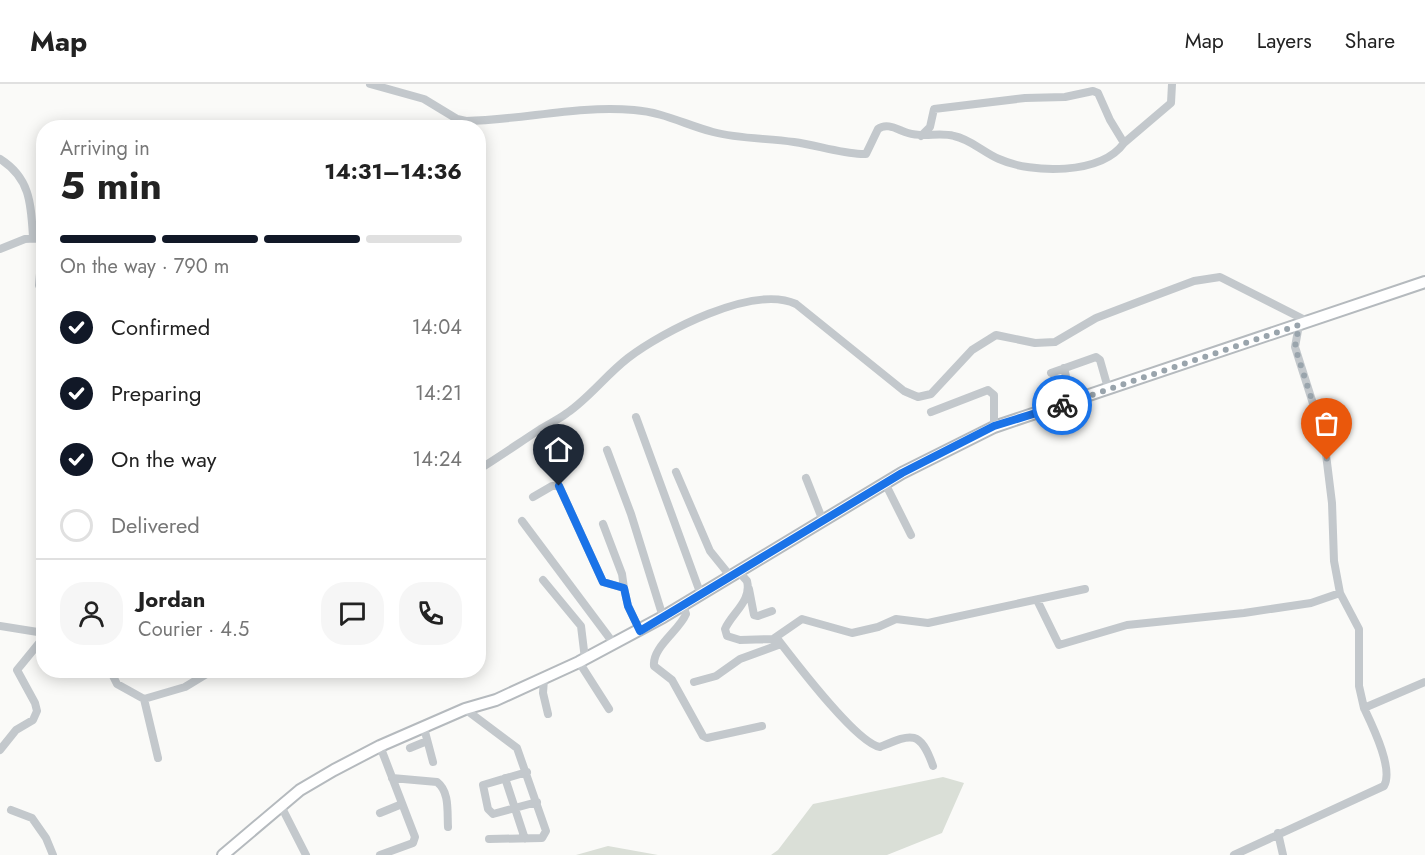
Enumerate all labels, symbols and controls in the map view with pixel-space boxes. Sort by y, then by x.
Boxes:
text: Map [30,21,87,62]
text: Map [1185,26,1224,56]
text: Layers [1257,26,1312,56]
text: Share [1345,26,1395,56]
text: Arriving in [60,134,150,163]
text: 14:31–14:36 [324,155,462,187]
text: 5 min [60,157,162,214]
text: On the way · 790 m [60,252,229,281]
icon: check [60,311,93,344]
text: Confirmed [111,311,210,343]
text: 14:04 [412,313,462,342]
courier [1032,375,1092,435]
icon: check [60,377,93,410]
text: Preparing [111,377,202,409]
text: 14:21 [415,379,462,408]
icon: bike [1046,389,1079,422]
pin [1301,398,1352,460]
icon: bag [1310,407,1343,440]
pin [533,424,584,486]
icon: home [542,433,575,466]
icon: check [60,443,93,476]
text: On the way [111,443,216,475]
text: 14:24 [412,445,462,474]
text: Delivered [111,509,200,541]
button: person [60,582,123,645]
button: chat [321,582,384,645]
button: phone [399,582,462,645]
text: Jordan [138,583,205,615]
text: Courier · 4.5 [138,615,249,644]

